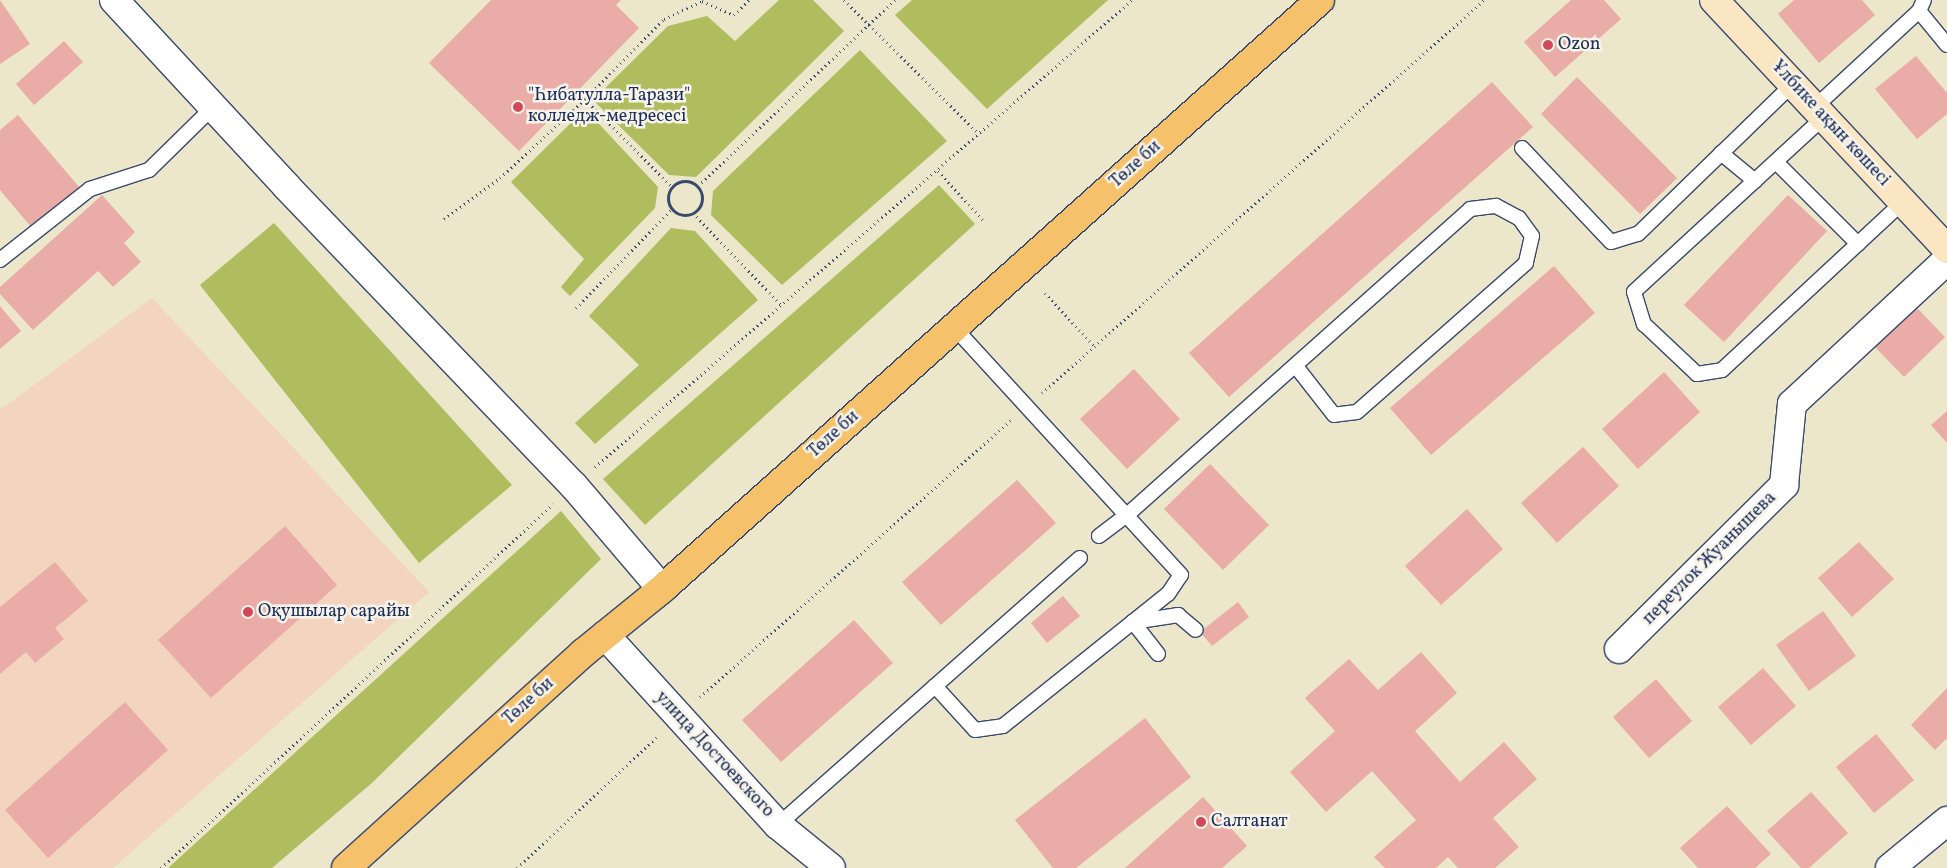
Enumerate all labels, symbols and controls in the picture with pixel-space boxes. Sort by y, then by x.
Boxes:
place label: Ozon [1558,34,1600,56]
marker: Ozon [1542,39,1554,51]
street label: Ұлбике ақын көшесі [1766,56,1894,192]
place label: "Һибатулла-Тарази" колледж-медресесі [528,86,690,128]
marker: "Һибатулла-Тарази" колледж-медресесі [512,101,524,113]
street label: Төле би [1106,136,1166,194]
street label: Төле би [804,406,864,464]
street label: переулок Жуанышева [1639,488,1781,630]
place label: Оқушылар сарайы [258,601,410,623]
marker: Оқушылар сарайы [242,606,254,618]
street label: Төле би [499,673,559,731]
street label: улица Достоевского [650,687,778,823]
place label: Салтанат [1211,811,1288,833]
marker: Салтанат [1195,816,1207,828]

